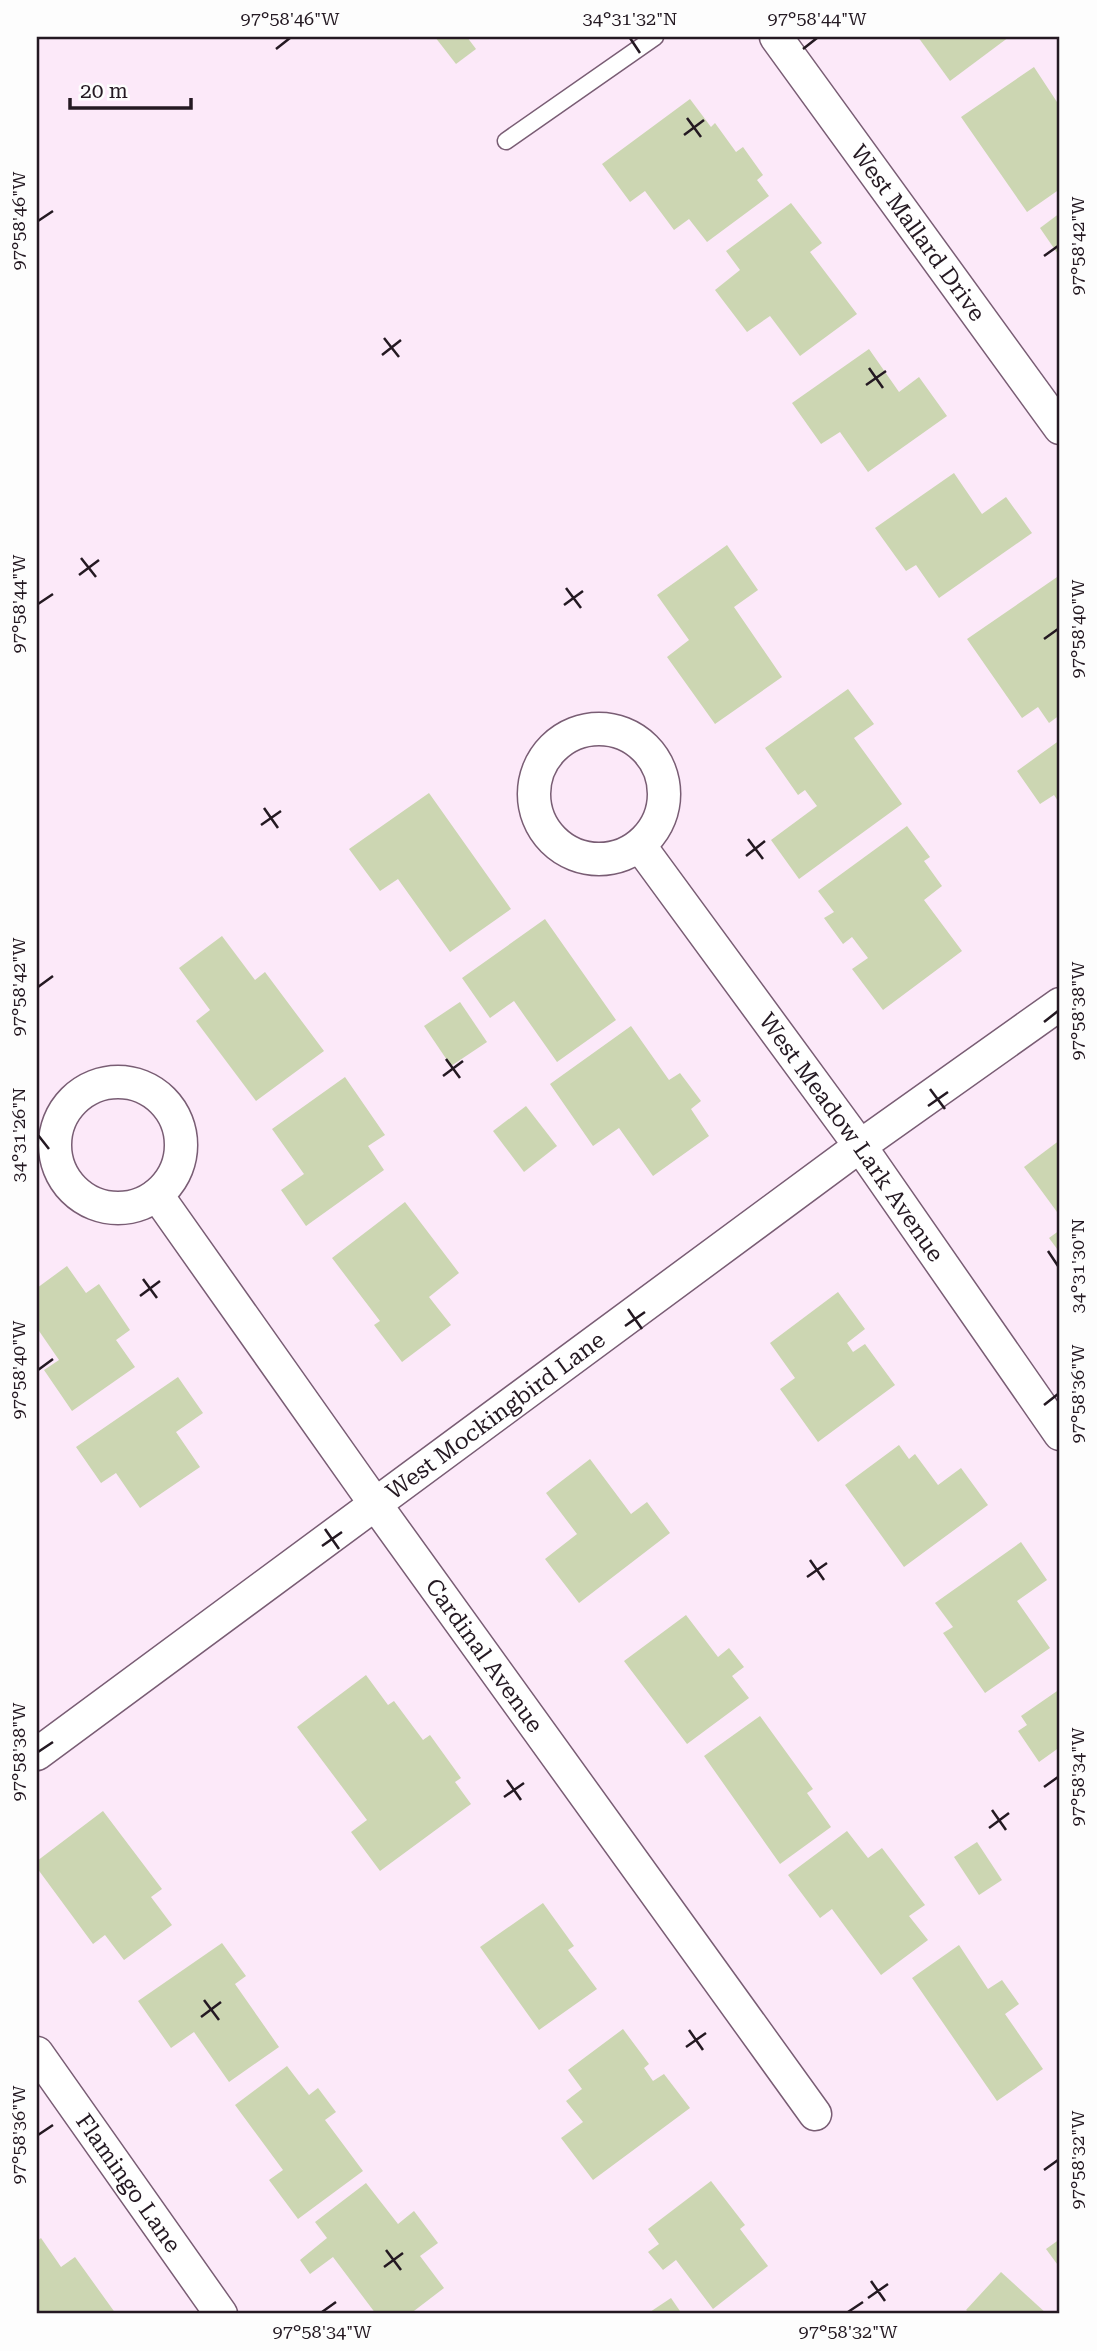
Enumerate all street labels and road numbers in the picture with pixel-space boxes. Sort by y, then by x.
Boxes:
street label: West Mallard Drive [845,139,991,326]
street label: West Meadow Lark Avenue [753,1008,950,1267]
street label: West Mockingbird Lane [381,1326,610,1505]
street label: Cardinal Avenue [420,1573,549,1738]
street label: Flamingo Lane [70,2108,187,2258]

